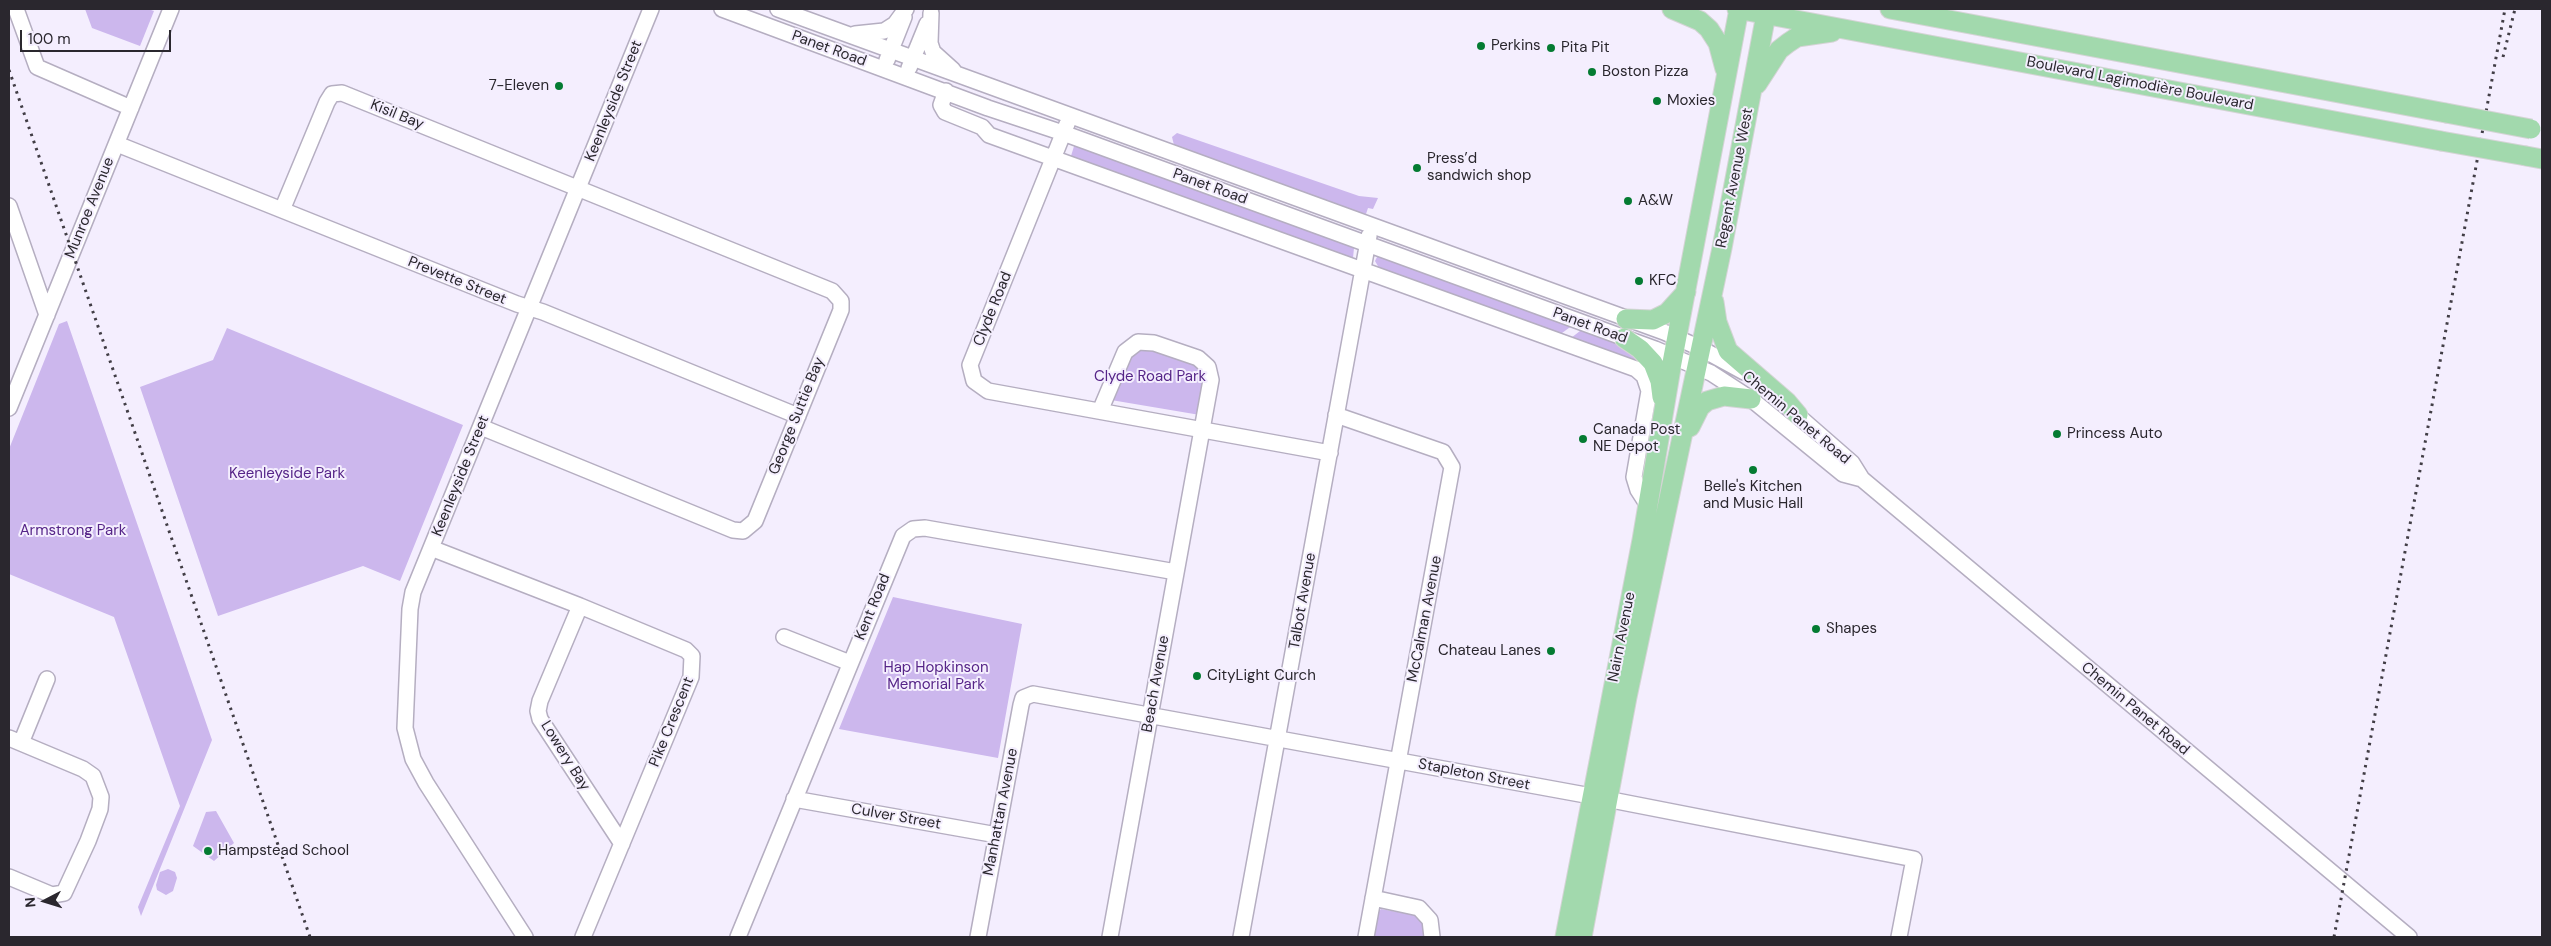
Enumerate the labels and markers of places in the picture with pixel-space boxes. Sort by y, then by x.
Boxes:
place label: Perkins [1491,37,1541,55]
place label: Pita Pit [1561,39,1610,57]
marker: Perkins [1475,40,1487,52]
marker: Pita Pit [1545,42,1557,54]
place label: Boston Pizza [1602,63,1689,81]
marker: Boston Pizza [1586,66,1598,78]
place label: 7-Eleven [489,77,549,95]
marker: 7-Eleven [553,80,565,92]
place label: Moxies [1667,92,1715,110]
marker: Moxies [1651,95,1663,107]
place label: Press’d sandwich shop [1427,150,1531,185]
marker: Press’d sandwich shop [1411,162,1423,174]
place label: A&W [1638,192,1673,210]
marker: A&W [1622,195,1634,207]
place label: KFC [1649,272,1677,290]
marker: KFC [1633,275,1645,287]
place label: Canada Post NE Depot [1593,421,1680,456]
place label: Princess Auto [2067,425,2163,443]
marker: Princess Auto [2051,428,2063,440]
marker: Canada Post NE Depot [1577,433,1589,445]
marker: Belle's Kitchen and Music Hall [1747,464,1759,476]
place label: Belle's Kitchen and Music Hall [1703,478,1803,513]
place label: Shapes [1826,620,1877,638]
marker: Shapes [1810,623,1822,635]
place label: Chateau Lanes [1438,642,1541,660]
marker: Chateau Lanes [1545,645,1557,657]
place label: CityLight Curch [1207,667,1316,685]
marker: CityLight Curch [1191,670,1203,682]
place label: Hampstead School [218,842,349,860]
marker: Hampstead School [202,845,214,857]

